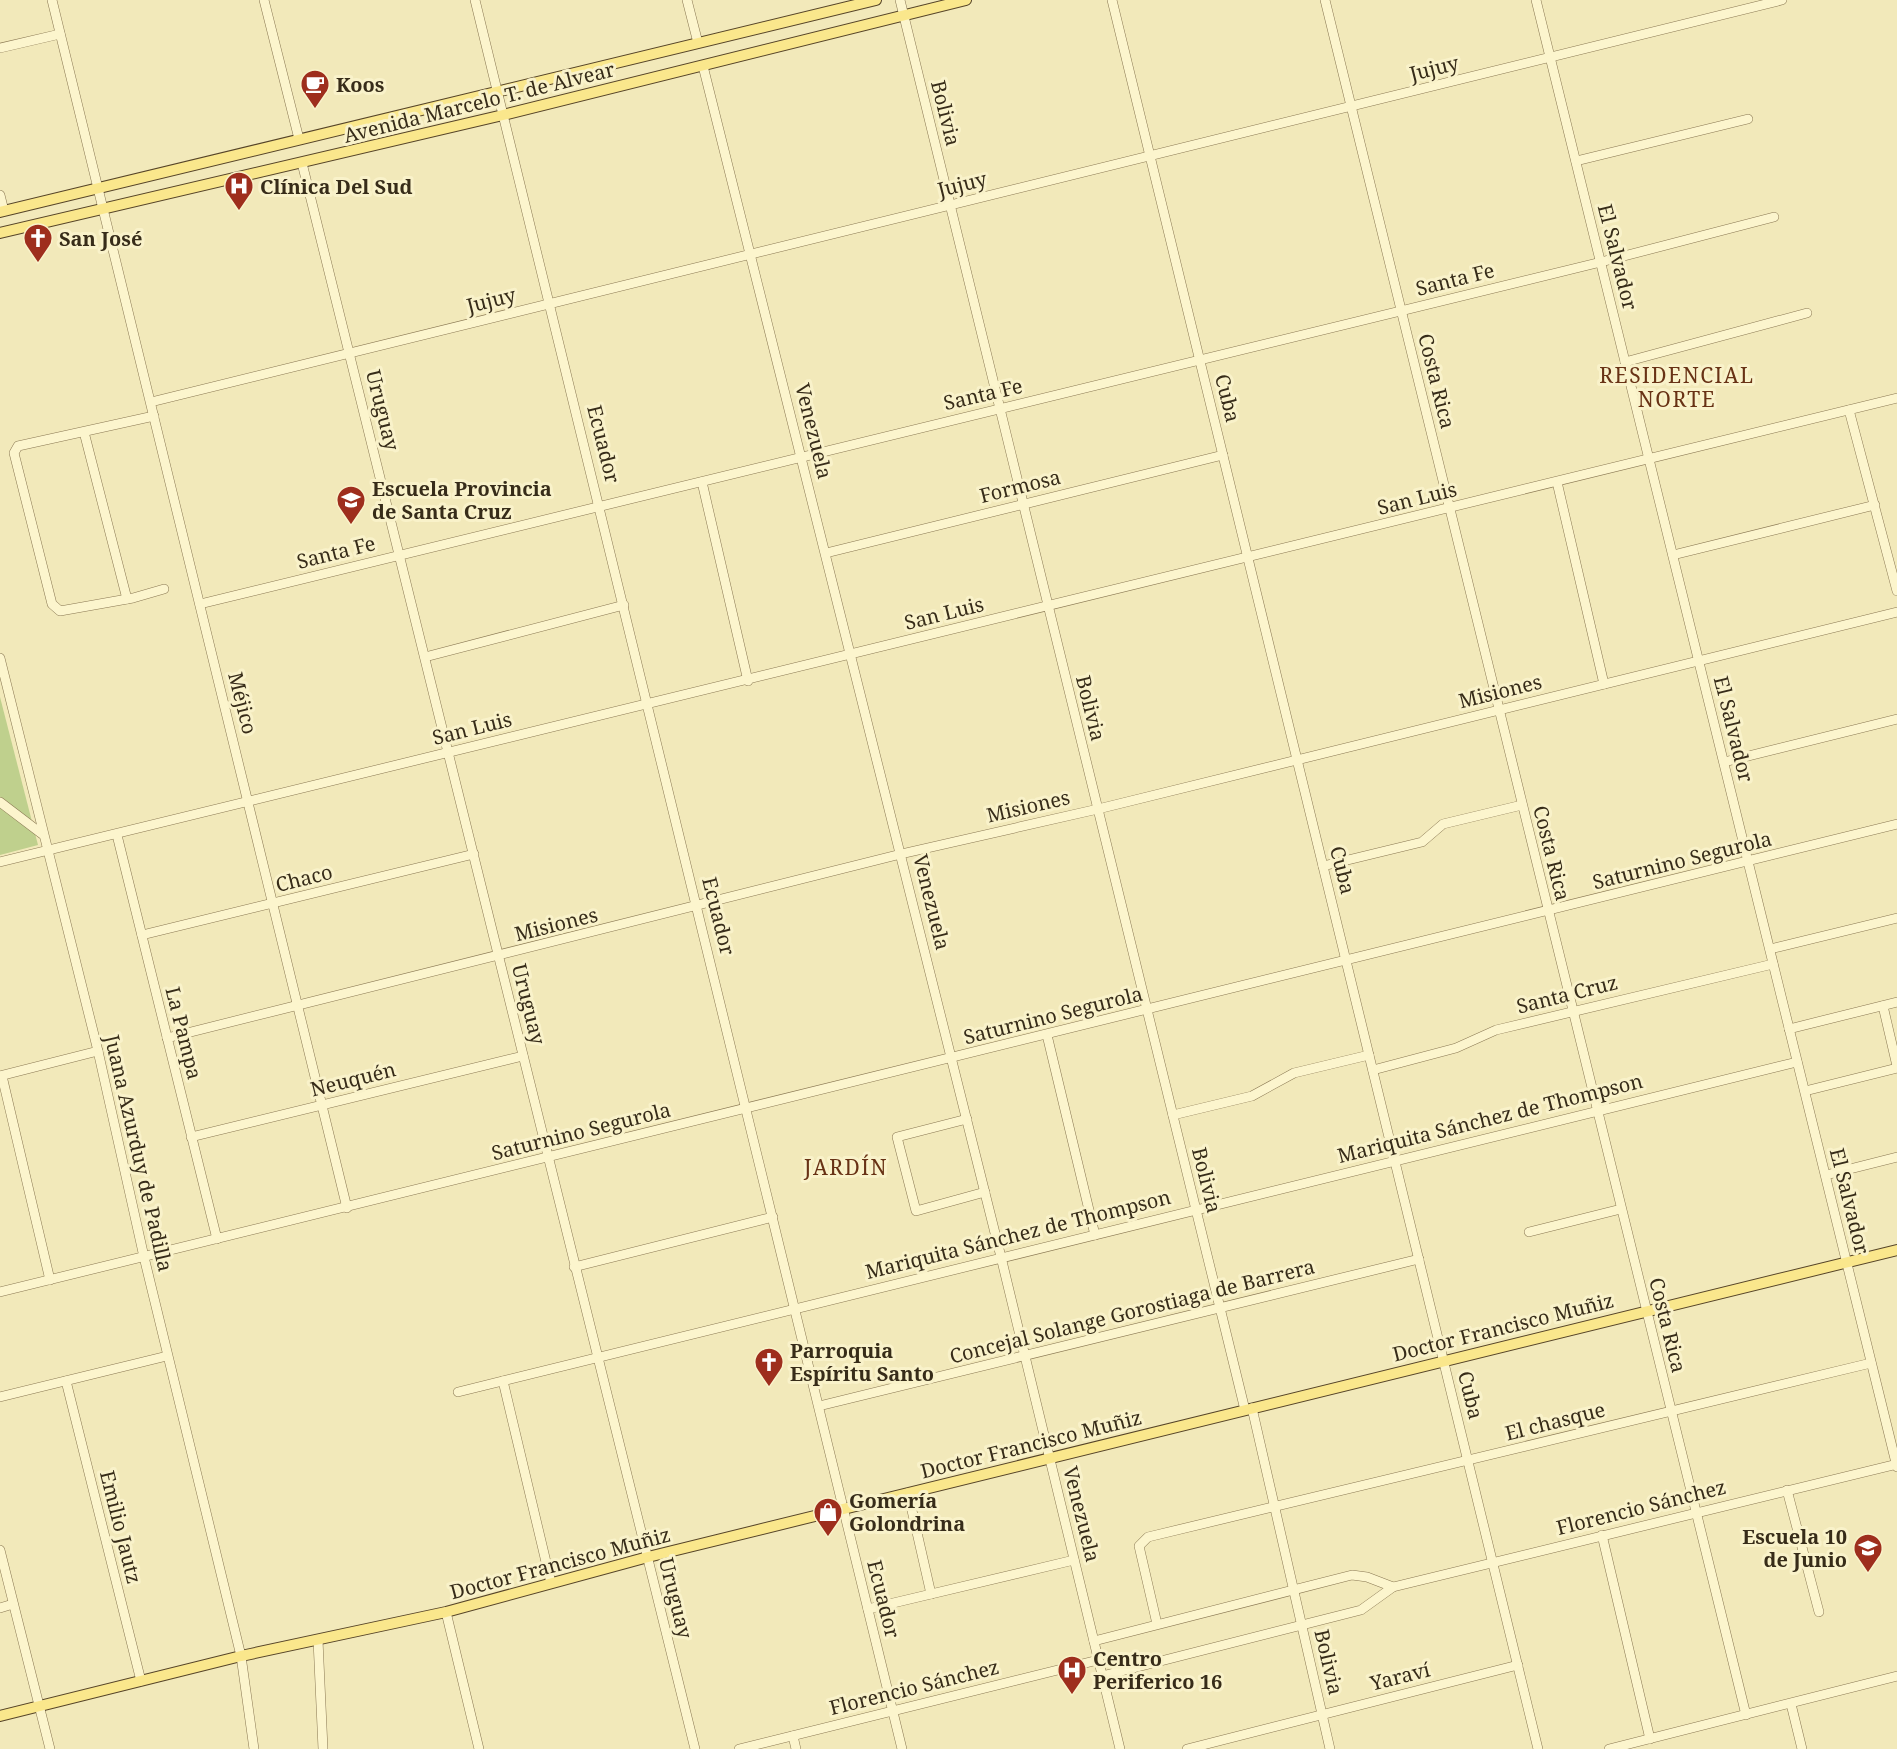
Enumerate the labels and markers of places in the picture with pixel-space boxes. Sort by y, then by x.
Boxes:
cafe icon: Koos [299,68,331,110]
place label: Koos [336,71,384,98]
hospital icon: Clínica Del Sud [223,170,255,212]
place label: Clínica Del Sud [260,173,413,200]
church icon: San José [22,222,54,264]
place label: San José [59,225,142,252]
place label: Escuela Provincia de Santa Cruz [372,475,552,525]
school or university icon: Escuela Provincia de Santa Cruz [335,484,367,526]
place label: Parroquia Espíritu Santo [790,1337,934,1387]
church icon: Parroquia Espíritu Santo [753,1346,785,1388]
place label: Gomería Golondrina [849,1487,965,1537]
shop icon: Gomería Golondrina [812,1496,844,1538]
place label: Escuela 10 de Junio [1742,1523,1847,1573]
school or university icon: Escuela 10 de Junio [1852,1532,1884,1574]
place label: Centro Periferico 16 [1093,1645,1222,1695]
hospital icon: Centro Periferico 16 [1056,1654,1088,1696]

